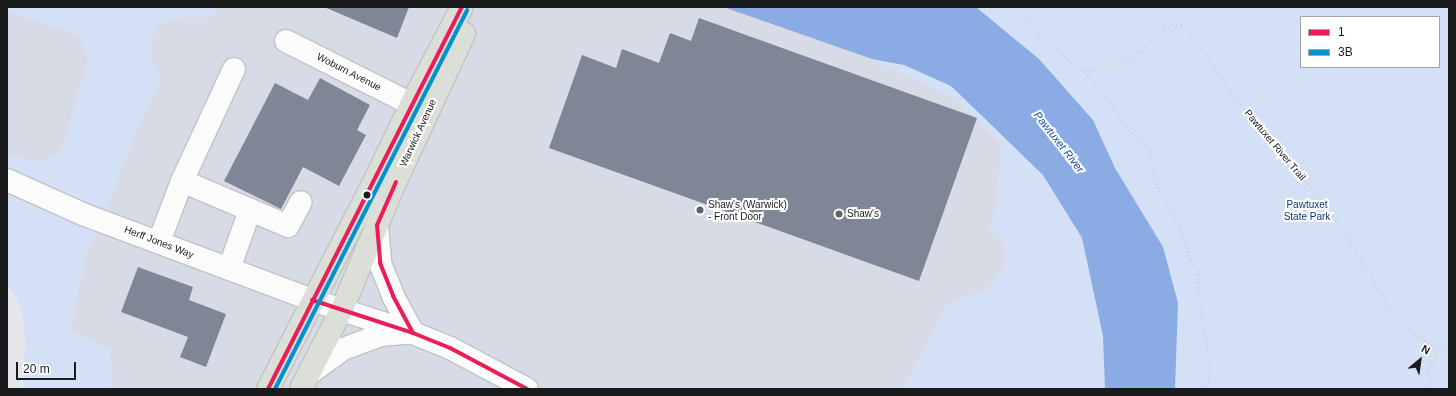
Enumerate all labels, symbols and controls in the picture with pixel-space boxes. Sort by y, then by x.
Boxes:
legend [1300,16,1440,68]
text: 1 [1338,25,1345,39]
text: 3B [1338,45,1353,59]
street label: Woburn Avenue [314,50,384,94]
street label: Warwick Avenue [397,97,439,169]
street label: Pawtuxet River Trail [1242,107,1308,183]
water label: Pawtuxet River [1031,109,1087,175]
unlabelled marker [362,190,372,200]
place label: Shaw's (Warwick) - Front Door [708,198,787,222]
park label: Pawtuxet State Park [1284,198,1330,222]
marker: Shaw's (Warwick) - Front Door [695,205,705,215]
place label: Shaw's [847,208,879,220]
marker: Shaw's [834,209,844,219]
street label: Herff Jones Way [123,223,195,261]
north arrow [1400,340,1440,380]
text: N [1419,342,1432,357]
scale bar [18,354,78,380]
text: 20 m [23,362,50,376]

